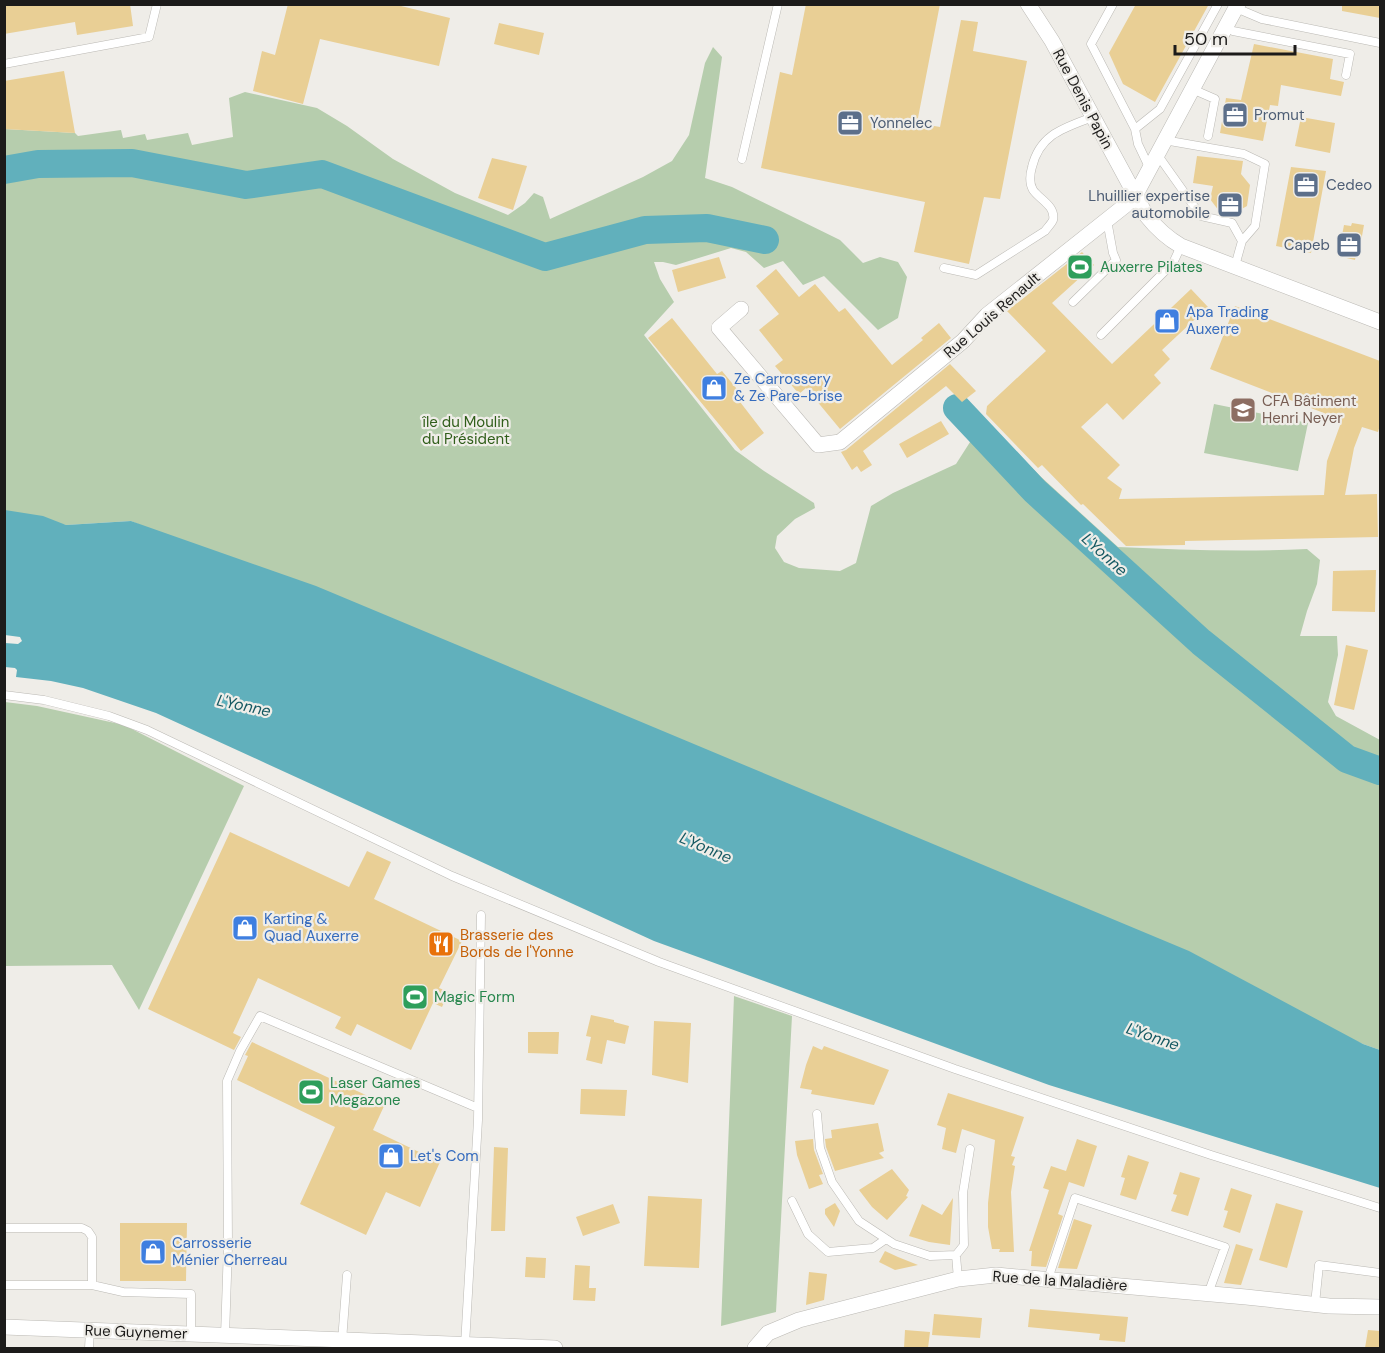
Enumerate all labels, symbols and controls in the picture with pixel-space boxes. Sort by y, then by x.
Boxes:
scale bar [1175,18,1295,56]
text: 50 m [1184,27,1228,51]
street label: Rue Denis Papin [1048,45,1118,153]
office icon: Promut [1220,100,1250,130]
place label: Promut [1254,105,1305,125]
office icon: Yonnelec [835,108,865,138]
place label: Yonnelec [870,113,932,133]
office icon: Cedeo [1291,170,1321,200]
place label: Cedeo [1326,175,1372,195]
place label: Lhuillier expertise automobile [1088,186,1210,223]
office icon: Lhuillier expertise automobile [1215,190,1245,220]
office icon: Capeb [1334,230,1364,260]
place label: Capeb [1284,235,1330,255]
sports icon: Auxerre Pilates [1065,252,1095,282]
place label: Auxerre Pilates [1100,257,1203,277]
street label: Rue Louis Renault [939,267,1045,363]
place label: Apa Trading Auxerre [1186,302,1269,339]
shop icon: Apa Trading Auxerre [1152,306,1182,336]
place label: Ze Carrossery & Ze Pare-brise [734,369,843,406]
shop icon: Ze Carrossery & Ze Pare-brise [699,373,729,403]
place label: CFA Bâtiment Henri Neyer [1262,391,1357,428]
school or university icon: CFA Bâtiment Henri Neyer [1228,395,1258,425]
park label: île du Moulin du Président [422,412,510,449]
water label: L'Yonne [1077,528,1132,580]
water label: L'Yonne [215,690,273,721]
water label: L'Yonne [676,827,735,868]
place label: Karting & Quad Auxerre [264,909,359,946]
shop icon: Karting & Quad Auxerre [230,913,260,943]
place label: Brasserie des Bords de l'Yonne [460,925,574,962]
restaurant icon: Brasserie des Bords de l'Yonne [426,929,456,959]
sports icon: Magic Form [400,982,430,1012]
place label: Magic Form [434,987,515,1007]
water label: L'Yonne [1124,1018,1182,1055]
place label: Laser Games Megazone [330,1073,421,1110]
sports icon: Laser Games Megazone [296,1077,326,1107]
shop icon: Let's Com [376,1141,406,1171]
place label: Let's Com [410,1146,479,1166]
place label: Carrosserie Ménier Cherreau [172,1233,287,1270]
shop icon: Carrosserie Ménier Cherreau [138,1237,168,1267]
street label: Rue de la Maladière [992,1266,1128,1296]
street label: Rue Guynemer [84,1320,188,1344]

